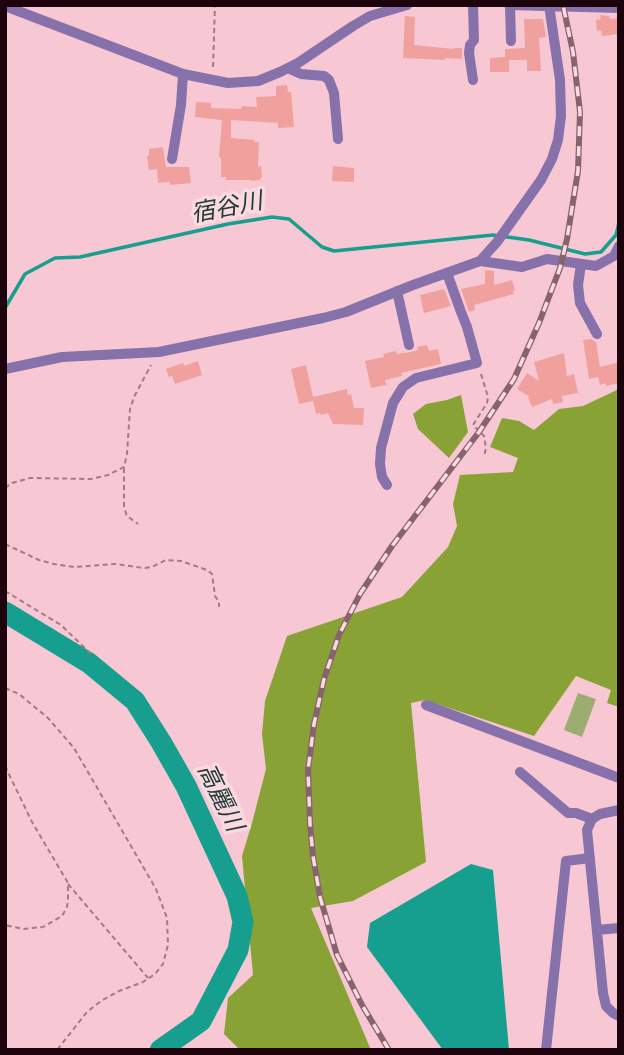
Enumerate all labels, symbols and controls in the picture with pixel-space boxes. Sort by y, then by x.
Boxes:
water label: 宿谷川 [189,188,265,230]
water label: 高麗川 [190,759,248,837]

